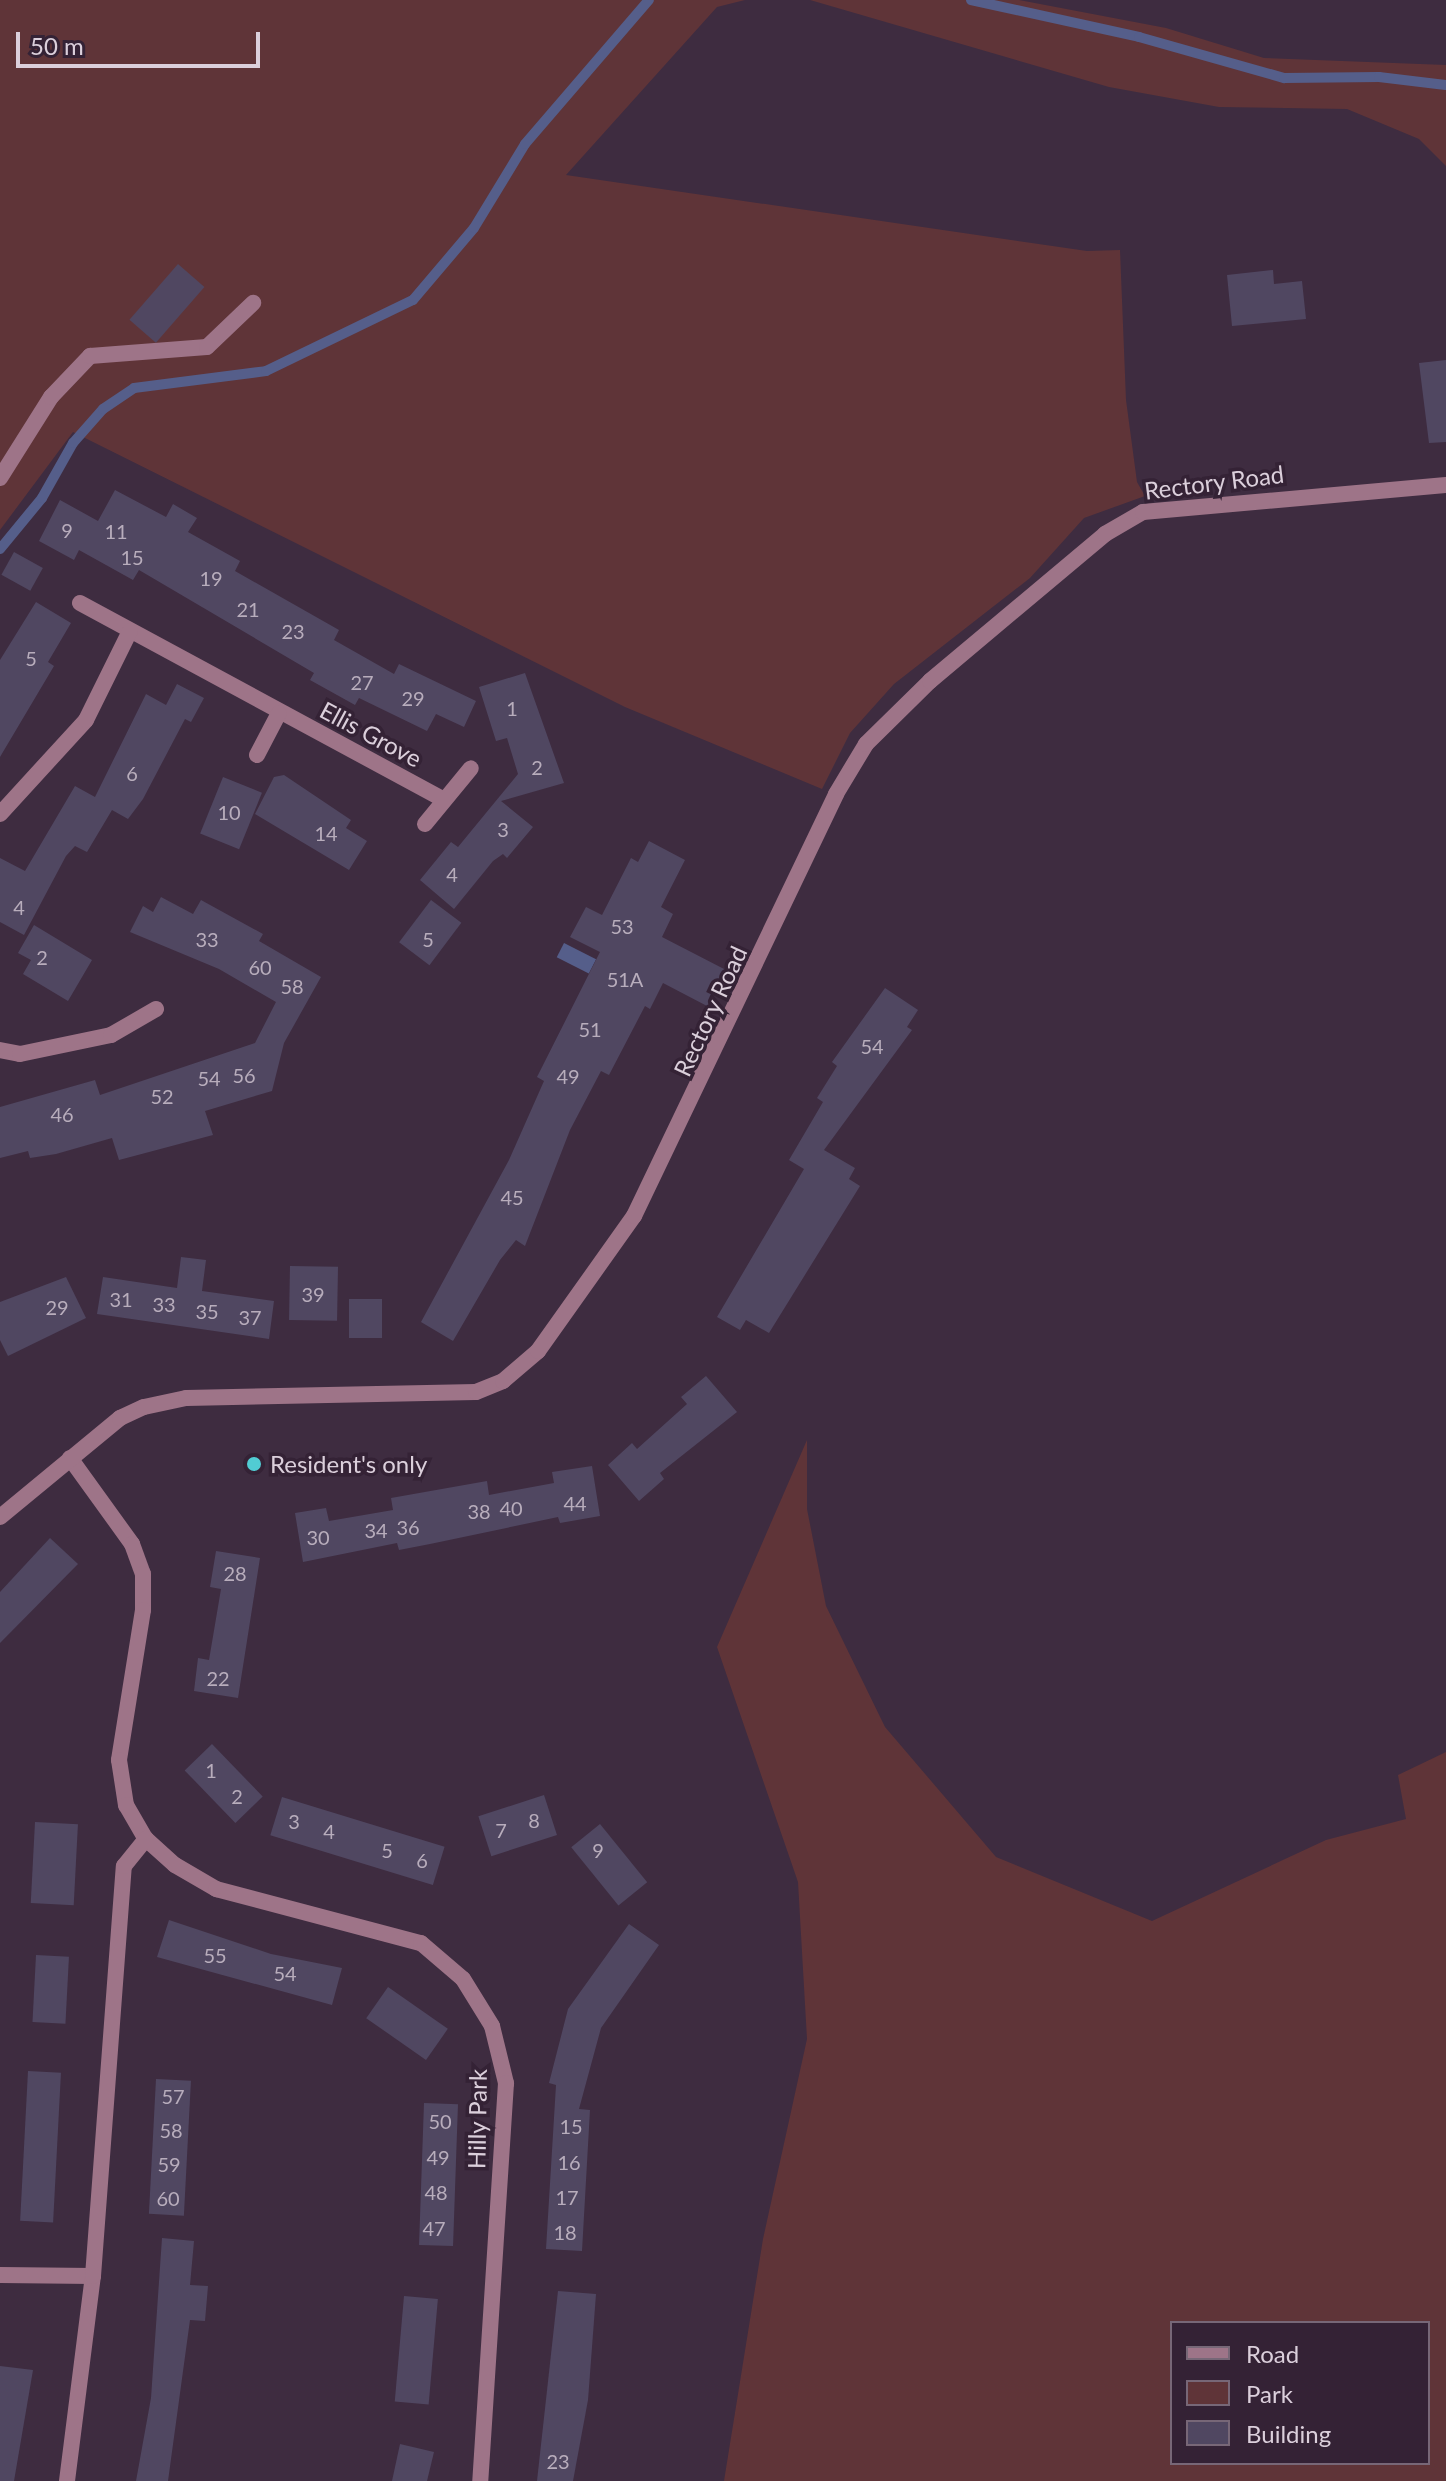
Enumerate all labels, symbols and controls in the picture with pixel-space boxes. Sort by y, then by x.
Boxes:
scale bar [20,16,264,66]
text: 50 m [30,31,84,60]
street label: Rectory Road [1142,459,1286,505]
house number: 9 [61,518,73,542]
house number: 11 [104,519,128,543]
house number: 15 [120,545,144,569]
house number: 19 [199,566,223,590]
house number: 21 [236,597,260,621]
house number: 23 [281,619,305,643]
house number: 5 [25,646,37,670]
house number: 27 [350,670,374,694]
house number: 29 [401,686,425,710]
street label: Ellis Grove [315,695,427,773]
house number: 1 [506,696,518,720]
house number: 2 [531,755,543,779]
house number: 6 [126,761,138,785]
house number: 10 [217,800,241,824]
house number: 3 [497,817,509,841]
house number: 14 [314,821,338,845]
house number: 4 [446,862,458,886]
house number: 4 [13,895,25,919]
house number: 53 [610,914,634,938]
house number: 33 [195,927,219,951]
house number: 5 [422,927,434,951]
street label: Rectory Road [667,941,753,1081]
house number: 2 [36,945,48,969]
house number: 60 [248,955,272,979]
house number: 51A [607,967,643,991]
house number: 58 [280,974,304,998]
house number: 51 [578,1017,602,1041]
house number: 54 [860,1034,884,1058]
house number: 56 [232,1063,256,1087]
house number: 49 [556,1064,580,1088]
house number: 54 [197,1066,221,1090]
house number: 52 [150,1084,174,1108]
house number: 46 [50,1102,74,1126]
house number: 45 [500,1185,524,1209]
house number: 39 [301,1282,325,1306]
house number: 31 [109,1287,133,1311]
house number: 33 [152,1292,176,1316]
house number: 29 [45,1295,69,1319]
house number: 35 [195,1299,219,1323]
house number: 37 [238,1305,262,1329]
place label: Resident's only [270,1450,427,1478]
marker: Resident's only [245,1455,263,1473]
house number: 44 [563,1491,587,1515]
house number: 40 [499,1496,523,1520]
house number: 38 [467,1499,491,1523]
house number: 36 [396,1515,420,1539]
house number: 34 [364,1518,388,1542]
house number: 30 [306,1525,330,1549]
house number: 28 [223,1561,247,1585]
house number: 22 [206,1666,230,1690]
house number: 1 [205,1758,217,1782]
house number: 2 [231,1784,243,1808]
house number: 8 [528,1808,540,1832]
house number: 3 [288,1809,300,1833]
house number: 7 [495,1818,507,1842]
house number: 4 [323,1819,335,1843]
house number: 5 [381,1838,393,1862]
house number: 9 [592,1838,604,1862]
house number: 6 [416,1848,428,1872]
house number: 55 [203,1943,227,1967]
house number: 54 [273,1961,297,1985]
street label: Hilly Park [462,2068,492,2170]
house number: 57 [161,2084,185,2108]
house number: 50 [428,2109,452,2133]
house number: 15 [559,2114,583,2138]
house number: 58 [159,2118,183,2142]
house number: 49 [426,2145,450,2169]
house number: 16 [557,2150,581,2174]
house number: 59 [157,2152,181,2176]
house number: 48 [424,2180,448,2204]
house number: 17 [555,2185,579,2209]
house number: 60 [156,2186,180,2210]
house number: 47 [422,2216,446,2240]
house number: 18 [553,2220,577,2244]
legend [1170,2321,1430,2465]
text: Road [1246,2339,1299,2368]
text: Park [1246,2379,1293,2408]
text: Building [1246,2419,1331,2448]
house number: 23 [546,2449,570,2473]

